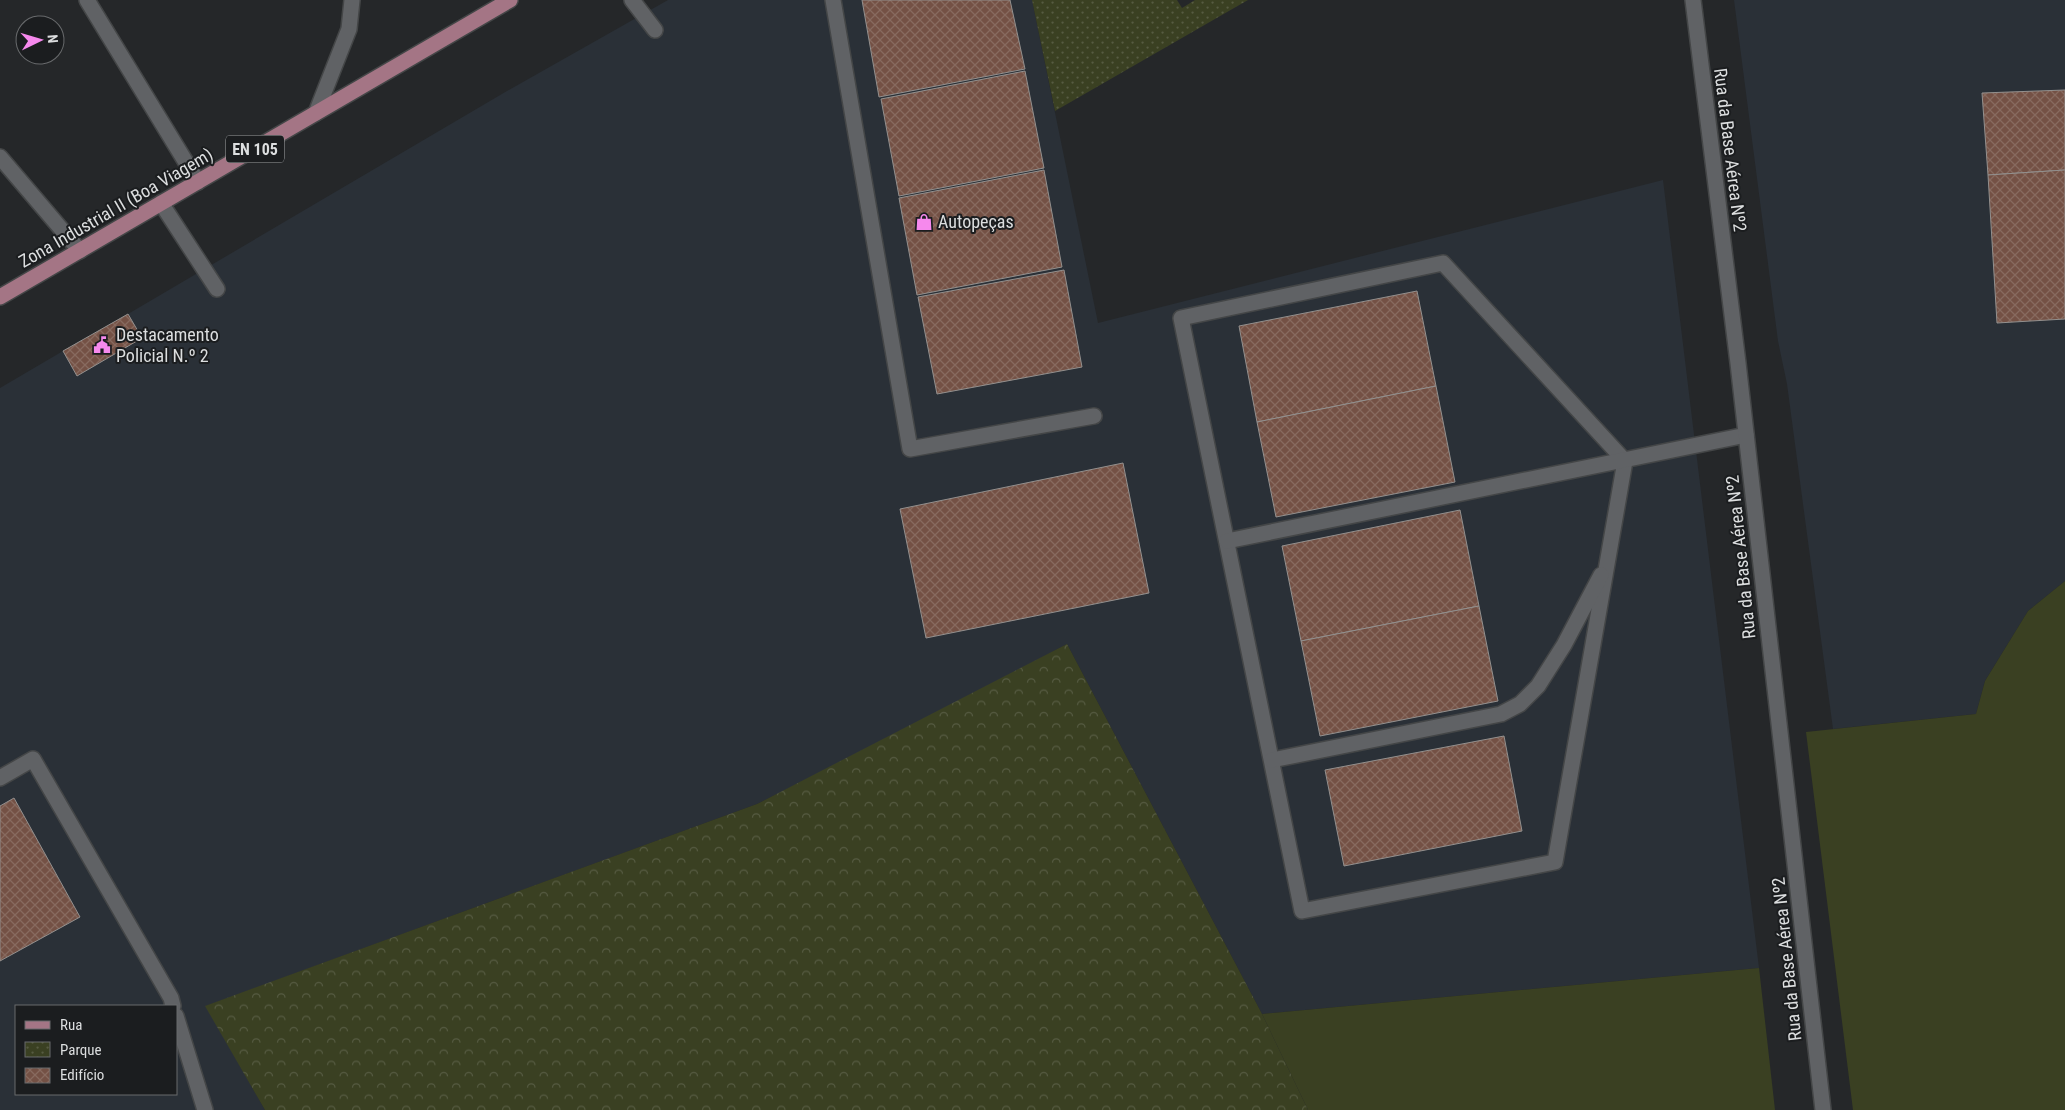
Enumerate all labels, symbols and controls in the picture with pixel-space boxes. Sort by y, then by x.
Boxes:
north arrow [15,15,65,65]
text: N [45,34,61,44]
street label: Rua da Base Aérea Nº2 [1710,67,1751,233]
road number: EN 105 [226,136,284,162]
street label: Zona Industrial II (Boa Viagem) [15,143,217,273]
place label: Autopeças [938,211,1014,232]
shop icon: Autopeças [914,212,934,232]
place label: Destacamento Policial N.º 2 [116,324,219,366]
public building icon: Destacamento Policial N.º 2 [92,335,112,355]
street label: Rua da Base Aérea Nº2 [1721,474,1760,640]
street label: Rua da Base Aérea Nº2 [1767,876,1806,1042]
legend [15,1005,178,1095]
text: Rua [60,1016,82,1034]
text: Parque [60,1041,102,1059]
text: Edifício [60,1066,104,1084]

